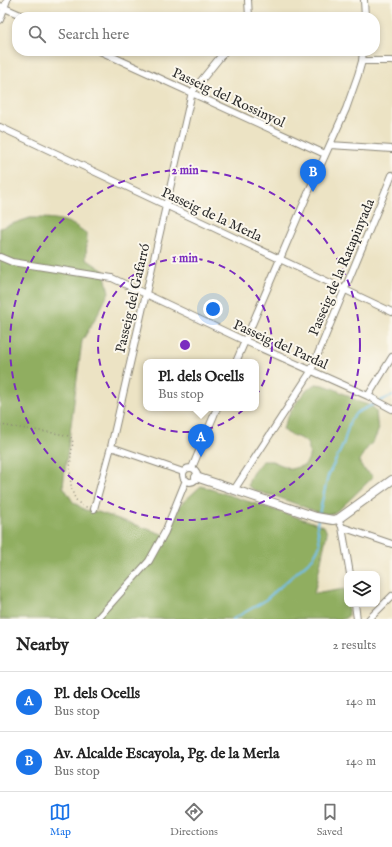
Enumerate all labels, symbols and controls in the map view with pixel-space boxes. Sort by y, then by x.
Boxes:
search box [12,12,380,56]
icon: search [26,23,48,45]
text: Search here [58,25,129,44]
street label: Passeig del Rossinyol [169,64,288,132]
pin: B [300,159,326,192]
text: 2 min [171,163,199,178]
street label: Passeig de la Merla [158,184,266,247]
street label: Passeig de la Ratapinyada [305,195,379,339]
street label: Passeig del Gafarró [112,241,154,355]
text: 1 min [172,251,199,266]
your location [203,299,223,319]
street label: Passeig del Pardal [230,316,331,374]
centre of rings [178,338,192,352]
popup [143,359,259,411]
text: Pl. dels Ocells [158,367,244,386]
text: Bus stop [158,386,204,403]
pin: A [188,424,214,457]
map controls [344,571,380,607]
button: layers [344,571,380,607]
text: Nearby [16,635,69,656]
text: 2 results [332,637,376,654]
text: Pl. dels Ocells [54,684,140,703]
text: A [25,693,33,710]
text: 140 m [346,693,376,710]
text: Bus stop [54,703,100,720]
text: Av. Alcalde Escayola, Pg. de la Merla [54,744,279,763]
text: B [25,753,33,770]
text: 140 m [346,753,376,770]
text: Bus stop [54,763,100,780]
tab: Map [49,801,71,839]
tab: Directions [170,801,218,839]
tab: Saved [317,801,343,839]

